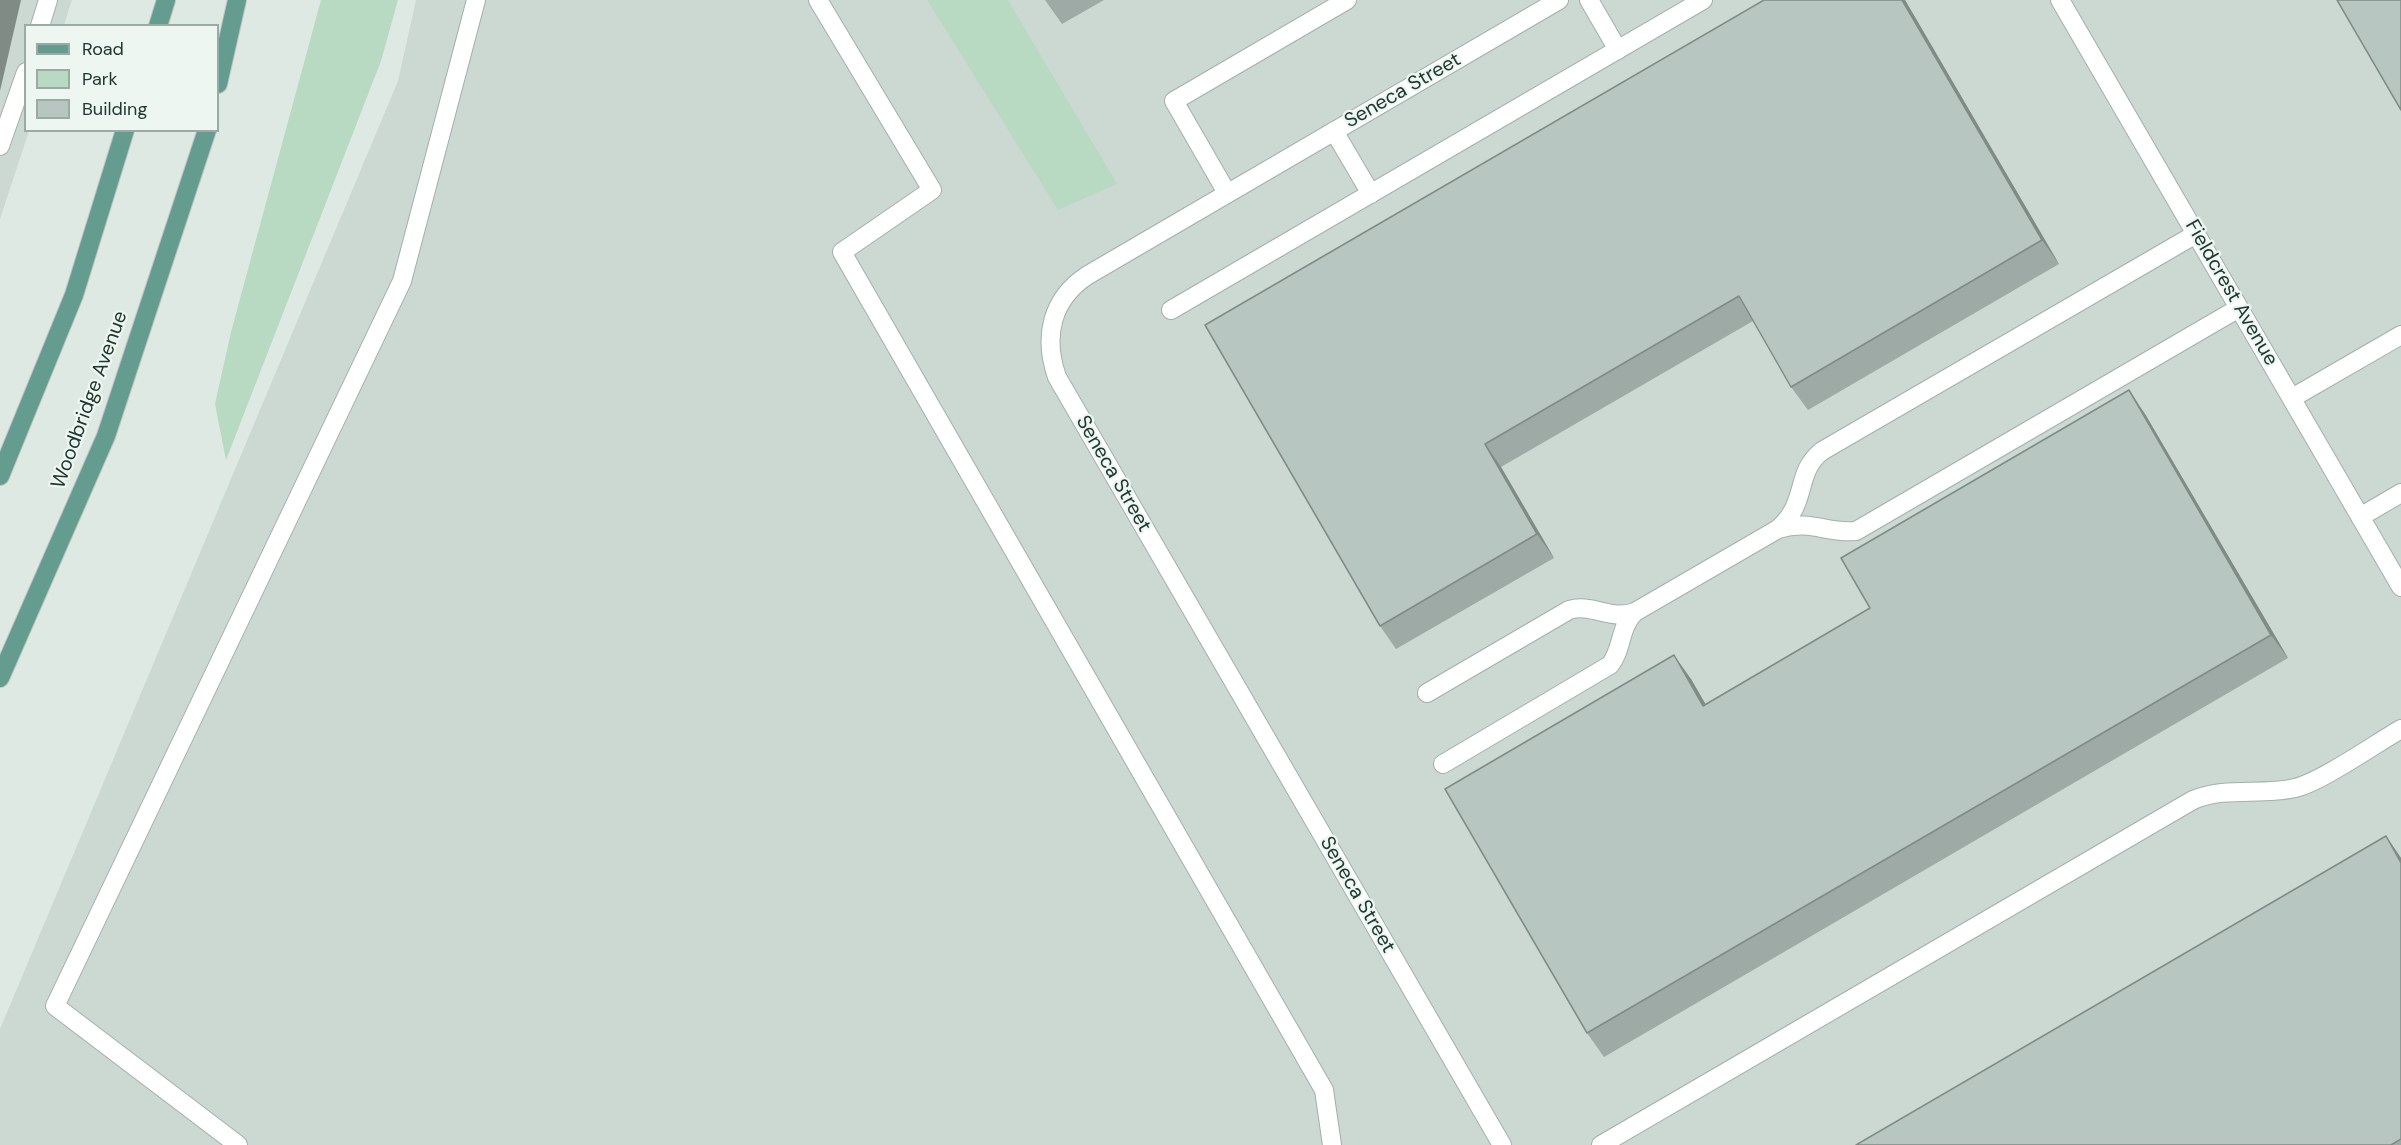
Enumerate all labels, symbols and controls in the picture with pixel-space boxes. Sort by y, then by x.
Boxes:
legend [24,24,219,132]
text: Road [82,37,124,61]
street label: Seneca Street [1341,48,1465,134]
text: Park [82,67,118,91]
text: Building [82,97,147,121]
street label: Fieldcrest Avenue [2180,216,2282,370]
street label: Woodbridge Avenue [47,308,133,492]
street label: Seneca Street [1070,412,1156,536]
street label: Seneca Street [1314,833,1400,957]

